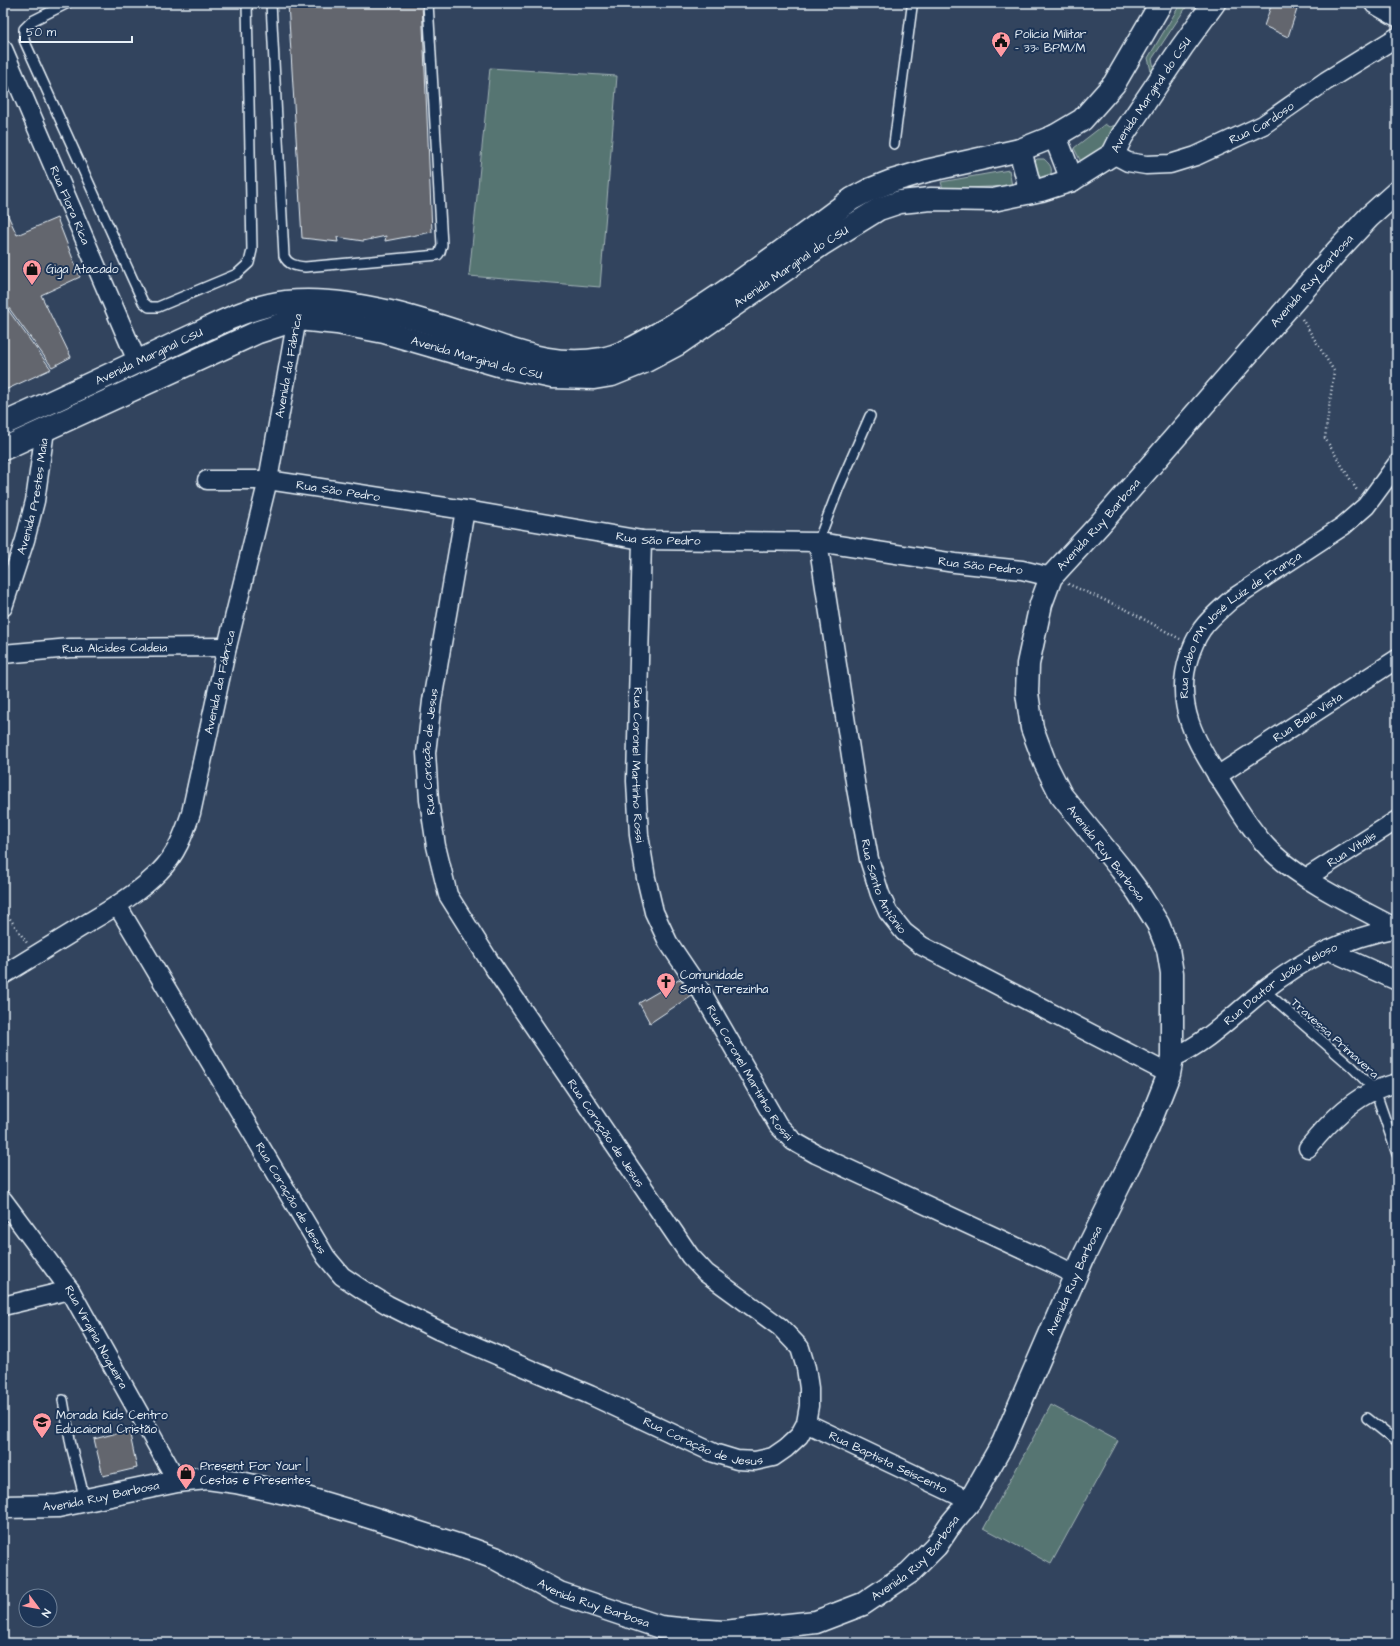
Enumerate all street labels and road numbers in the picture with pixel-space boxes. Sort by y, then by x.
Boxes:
street label: Avenida Marginal do CSU [1107,33,1196,156]
street label: Rua Cardoso [1226,98,1298,149]
street label: Rua Flora Rica [45,163,94,247]
street label: Avenida Marginal do CSU [730,222,852,312]
street label: Avenida Ruy Barbosa [1267,231,1357,331]
street label: Avenida da Fábrica [271,312,307,419]
street label: Avenida Marginal CSU [92,324,206,389]
street label: Avenida Marginal do CSU [409,332,544,384]
street label: Avenida Prestes Maia [13,437,53,557]
street label: Avenida Ruy Barbosa [1053,475,1145,575]
street label: Rua São Pedro [295,476,381,506]
street label: Rua São Pedro [615,528,701,550]
street label: Rua Cabo PM José Luíz de França [1176,548,1305,699]
street label: Rua São Pedro [937,553,1024,579]
street label: Avenida da Fábrica [200,629,240,736]
street label: Rua Alcides Caldeia [61,639,167,658]
street label: Rua Coração de Jesus [418,687,443,816]
street label: Rua Coronel Martinho Rossi [627,687,648,844]
street label: Rua Bela Vista [1270,689,1346,746]
street label: Avenida Ruy Barbosa [1062,802,1149,906]
street label: Rua Vitalis [1324,827,1380,872]
street label: Rua Santo Antônio [857,838,910,938]
street label: Rua Doutor João Veloso [1220,939,1340,1030]
street label: Travessa Primavera [1287,994,1382,1082]
street label: Rua Coronel Martinho Rossi [702,1002,797,1145]
street label: Rua Coração de Jesus [563,1076,648,1191]
street label: Rua Coração de Jesus [251,1139,330,1258]
street label: Avenida Ruy Barbosa [1043,1223,1107,1338]
street label: Rua Virgínia Nogueira [60,1282,132,1392]
street label: Rua Coração de Jesus [640,1413,765,1470]
street label: Rua Baptista Seiscento [826,1427,950,1498]
street label: Avenida Ruy Barbosa [43,1477,161,1515]
street label: Avenida Ruy Barbosa [868,1512,964,1605]
street label: Avenida Ruy Barbosa [534,1575,652,1632]

